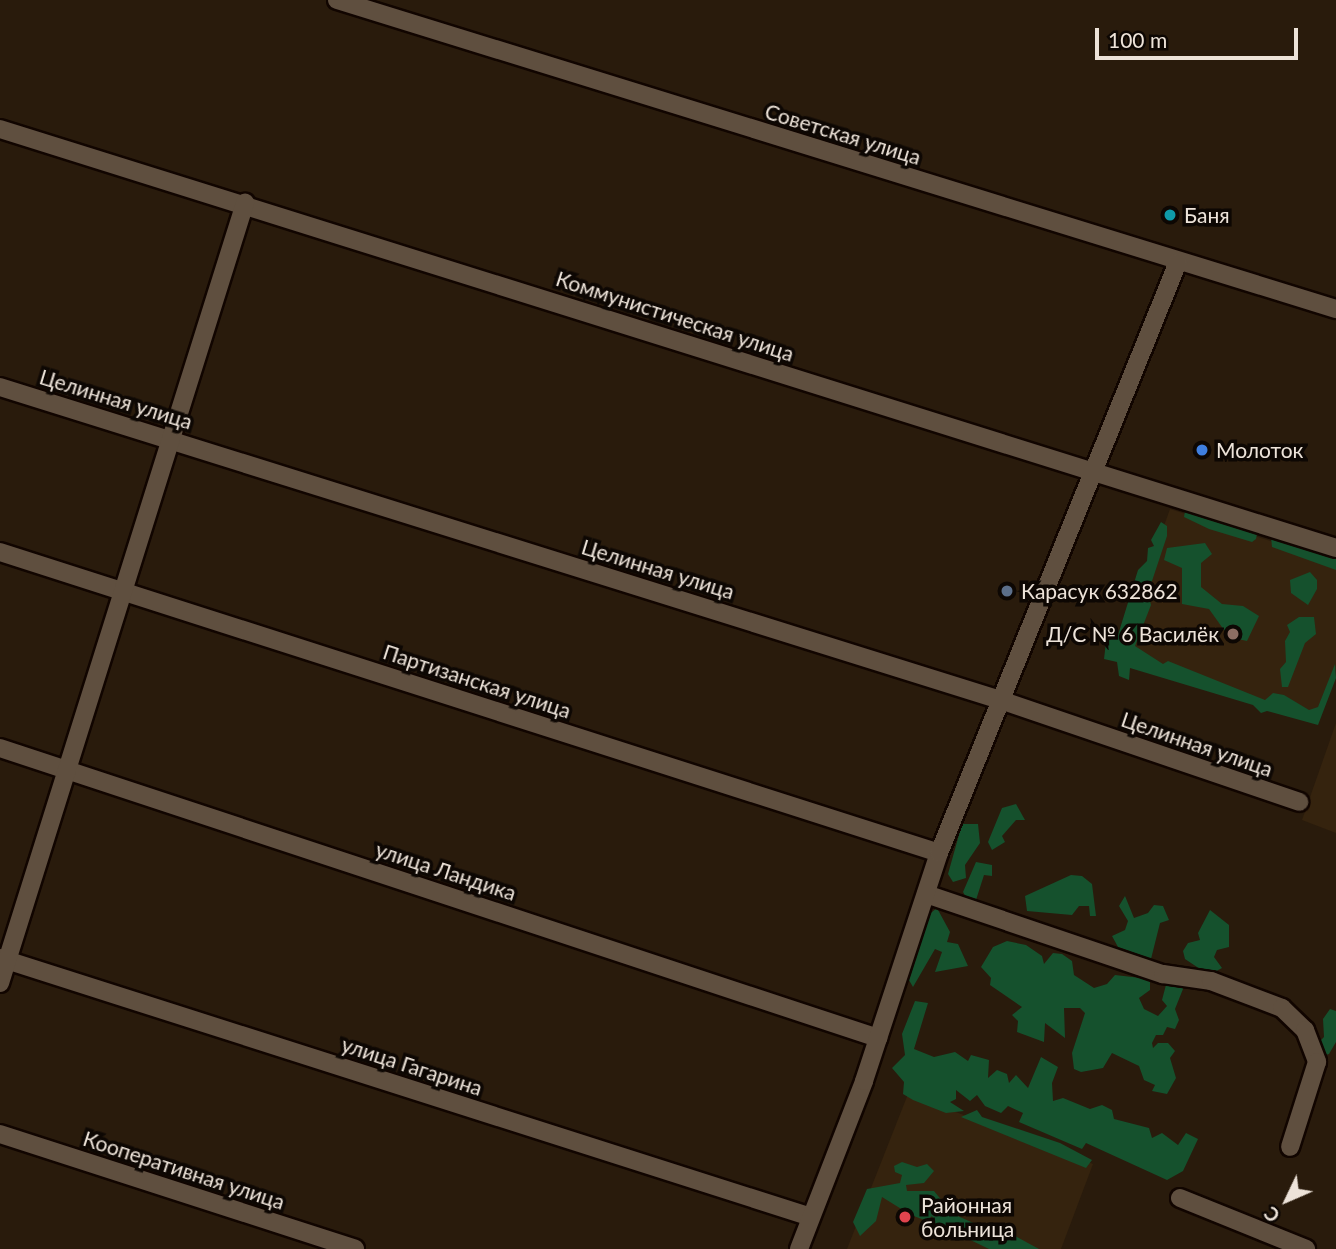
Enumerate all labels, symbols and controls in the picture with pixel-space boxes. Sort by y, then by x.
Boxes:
scale bar [1098,14,1301,58]
text: 100 m [1108,27,1167,52]
street label: Советская улица [762,98,924,170]
place label: Баня [1184,202,1230,228]
marker: Баня [1162,207,1178,223]
street label: Коммунистическая улица [553,266,797,366]
street label: Целинная улица [37,364,195,434]
place label: Молоток [1216,437,1303,463]
marker: Молоток [1194,442,1210,458]
street label: Целинная улица [579,534,737,604]
place label: Карасук 632862 [1021,578,1178,604]
marker: Карасук 632862 [999,583,1015,599]
place label: Д/С № 6 Василёк [1046,621,1219,647]
marker: Д/С № 6 Василёк [1225,626,1241,642]
street label: Партизанская улица [380,639,574,723]
street label: Целинная улица [1118,706,1276,782]
street label: улица Ландика [373,836,519,906]
street label: улица Гагарина [338,1031,486,1101]
street label: Кооперативная улица [80,1126,288,1214]
north arrow [1252,1165,1322,1235]
place label: Районная больница [921,1192,1014,1242]
text: С [1259,1202,1284,1227]
marker: Районная больница [895,1207,915,1227]

